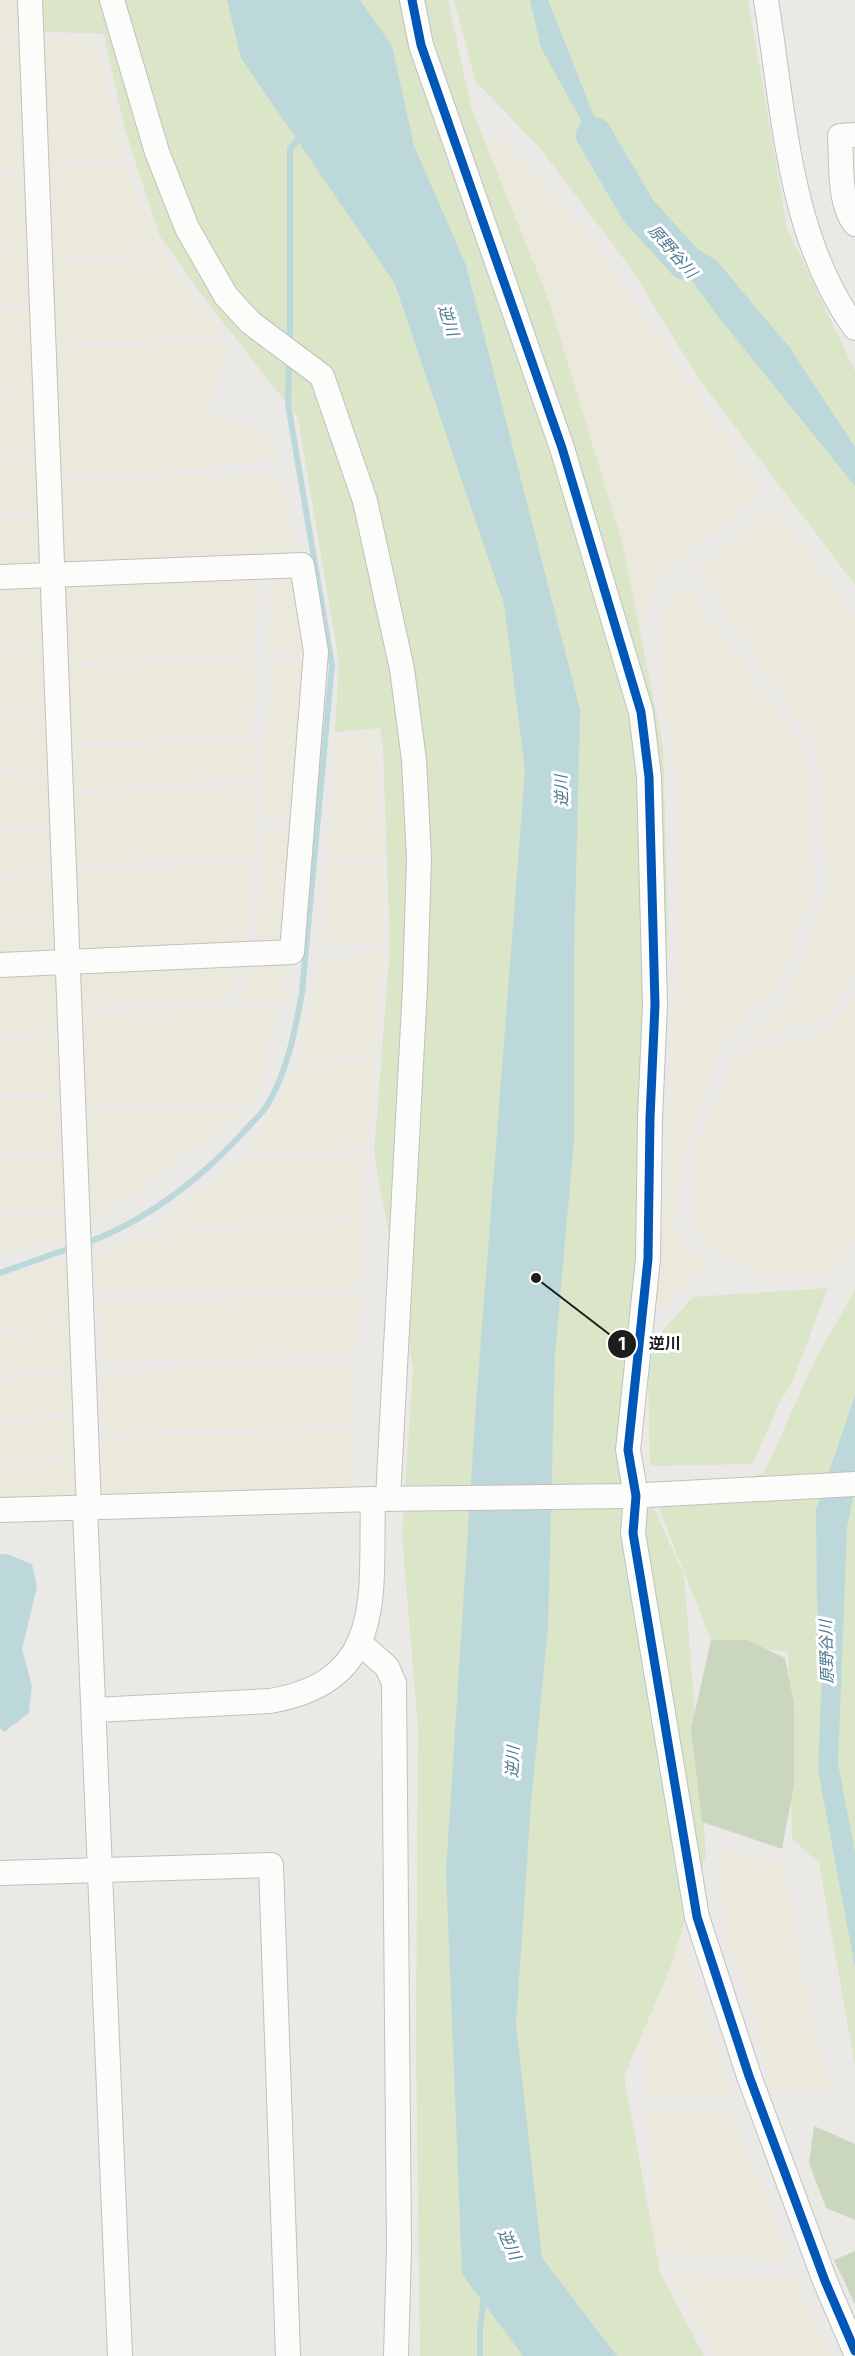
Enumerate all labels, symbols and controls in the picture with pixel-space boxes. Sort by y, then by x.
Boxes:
water label: 原野谷川 [644,220,703,283]
water label: 逆川 [435,302,464,340]
water label: 逆川 [550,773,572,807]
callout: 逆川 [607,1327,693,1361]
text: 1 [618,1333,626,1354]
text: 逆川 [649,1333,681,1353]
water label: 原野谷川 [815,1618,837,1684]
water label: 逆川 [501,1744,523,1779]
water label: 逆川 [494,2225,527,2265]

